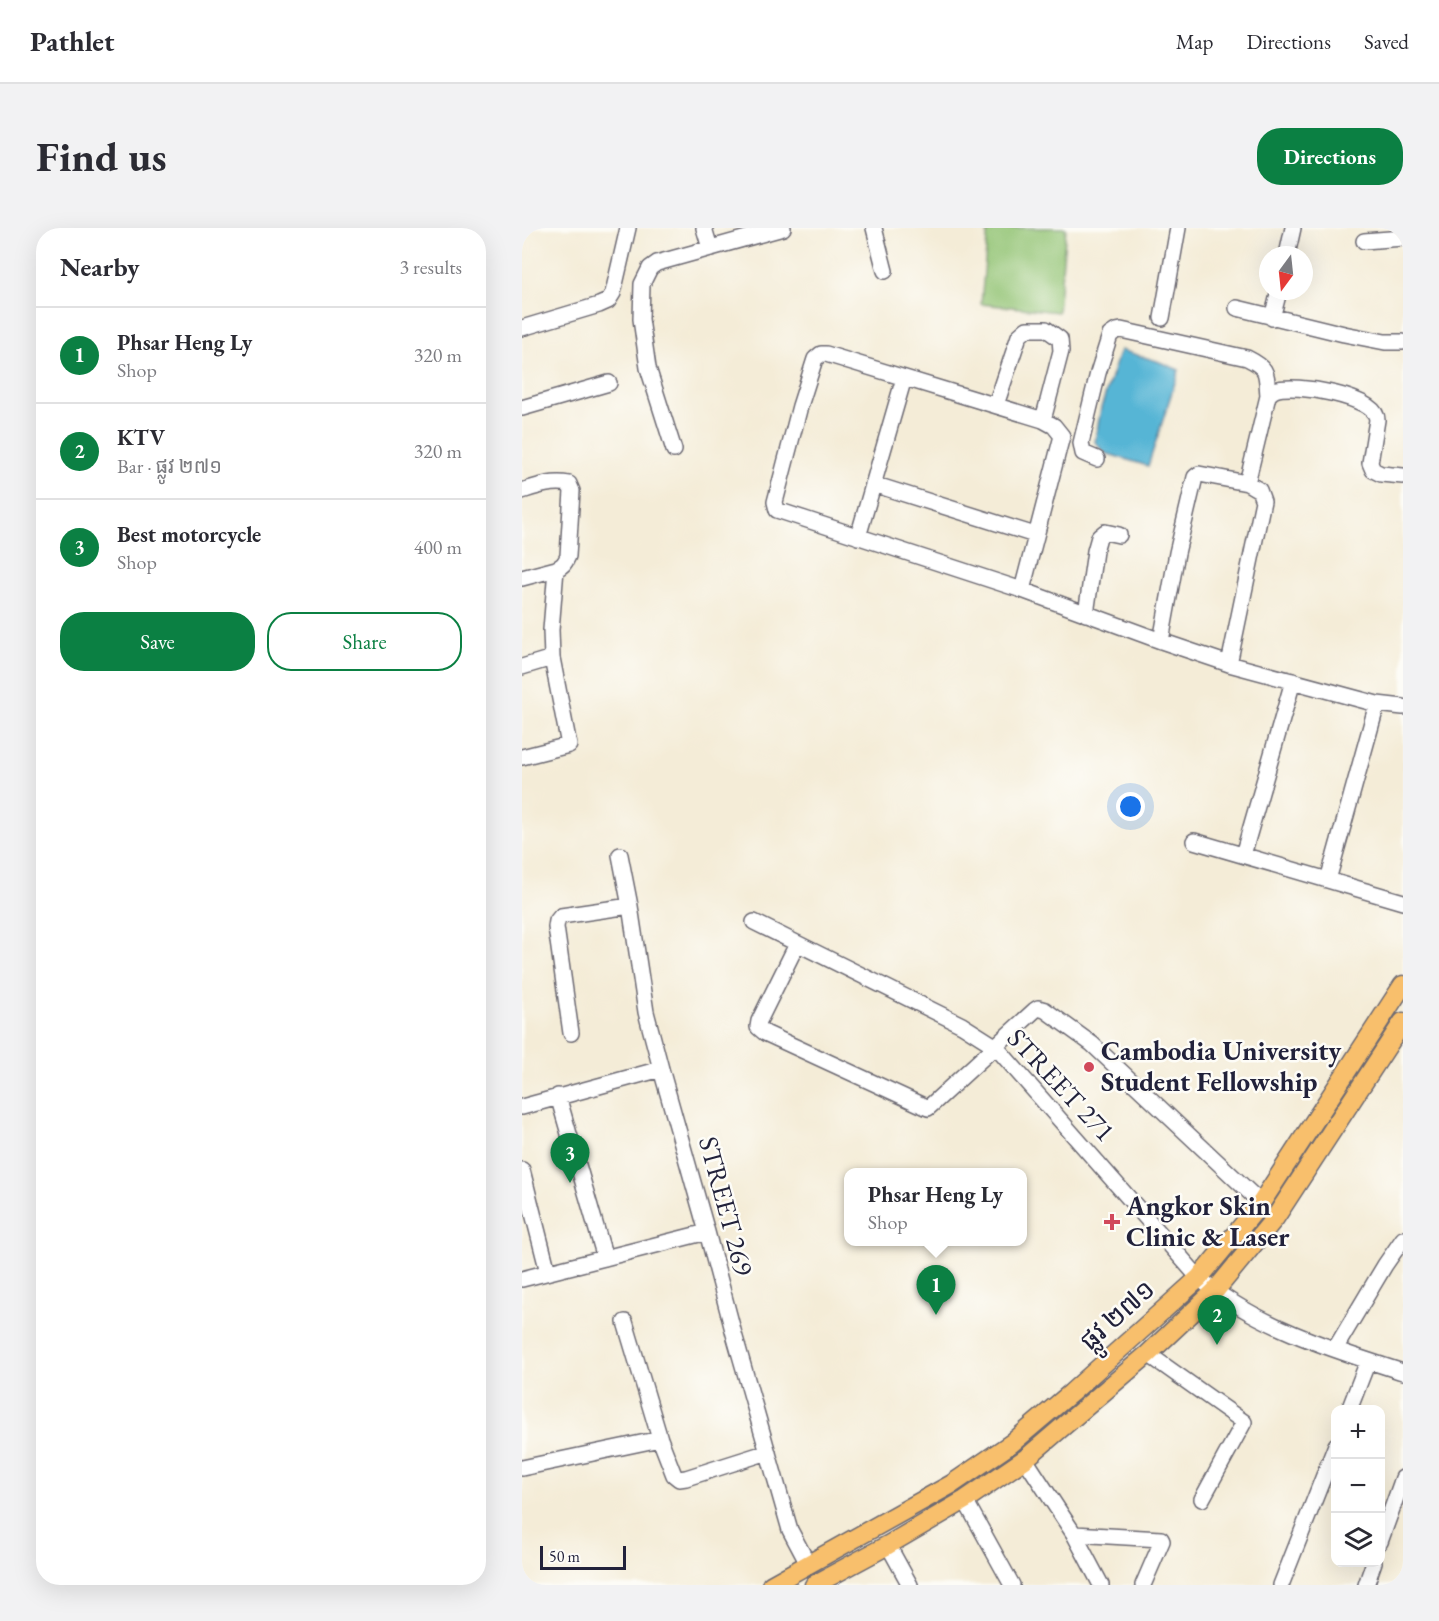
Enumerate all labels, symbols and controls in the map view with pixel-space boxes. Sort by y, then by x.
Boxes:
text: Pathlet [30,23,114,59]
text: Map [1176,28,1213,55]
text: Directions [1246,28,1331,55]
text: Saved [1364,28,1409,55]
button: Directions [1257,128,1403,185]
text: Find us [36,129,167,184]
north arrow [1259,246,1313,300]
text: Nearby [60,250,140,284]
text: 3 results [399,254,462,280]
text: Phsar Heng Ly [117,328,252,357]
text: 1 [74,342,85,368]
text: 320 m [414,342,462,368]
text: Shop [117,357,157,383]
text: KTV [117,423,165,452]
text: 2 [74,438,85,464]
text: 320 m [414,438,462,464]
text: Bar · ផ្លូវ ២៧១ [117,453,222,479]
text: Best motorcycle [117,520,261,549]
text: 3 [74,534,85,560]
text: 400 m [414,534,462,560]
text: Shop [117,549,157,575]
button: Save [60,612,255,671]
button: Share [267,612,462,671]
your location [1116,792,1145,821]
street label: STREET 271 [1000,1021,1123,1149]
place label: Cambodia University Student Fellowship [1101,1033,1342,1099]
marker: Cambodia University Student Fellowship [1082,1060,1096,1074]
street label: STREET 269 [691,1132,762,1279]
pin: 3 [550,1134,590,1183]
popup [844,1168,1027,1246]
text: Phsar Heng Ly [868,1180,1003,1209]
place label: Angkor Skin Clinic & Laser [1125,1188,1290,1254]
text: Shop [868,1209,908,1235]
marker: Angkor Skin Clinic & Laser [1103,1213,1121,1231]
pin: 1 [916,1266,956,1315]
street label: ផ្លូវ ២៧១ [1072,1272,1166,1363]
pin: 2 [1198,1296,1236,1345]
map controls [1331,1405,1385,1567]
button: + [1331,1405,1385,1459]
button: − [1331,1459,1385,1513]
button: layers [1331,1513,1385,1567]
scale bar [540,1543,626,1570]
text: 50 m [549,1546,580,1567]

